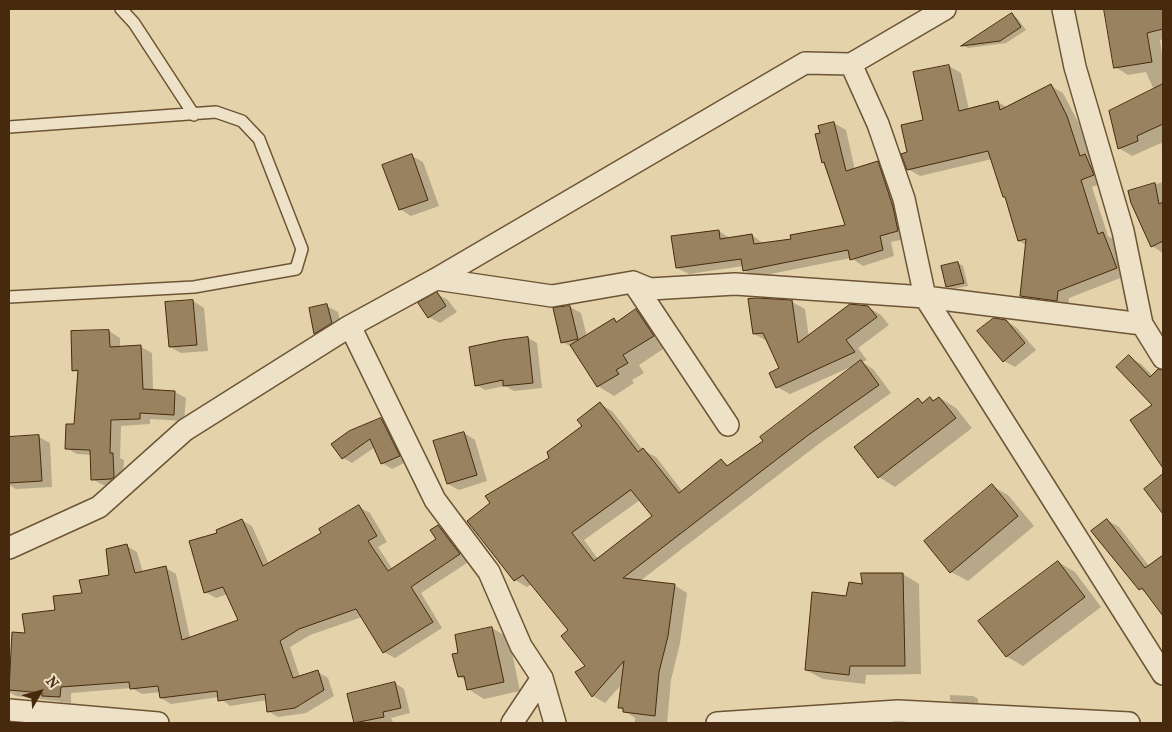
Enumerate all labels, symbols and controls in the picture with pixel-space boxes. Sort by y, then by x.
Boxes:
north arrow [15,667,65,717]
text: N [42,673,62,692]

